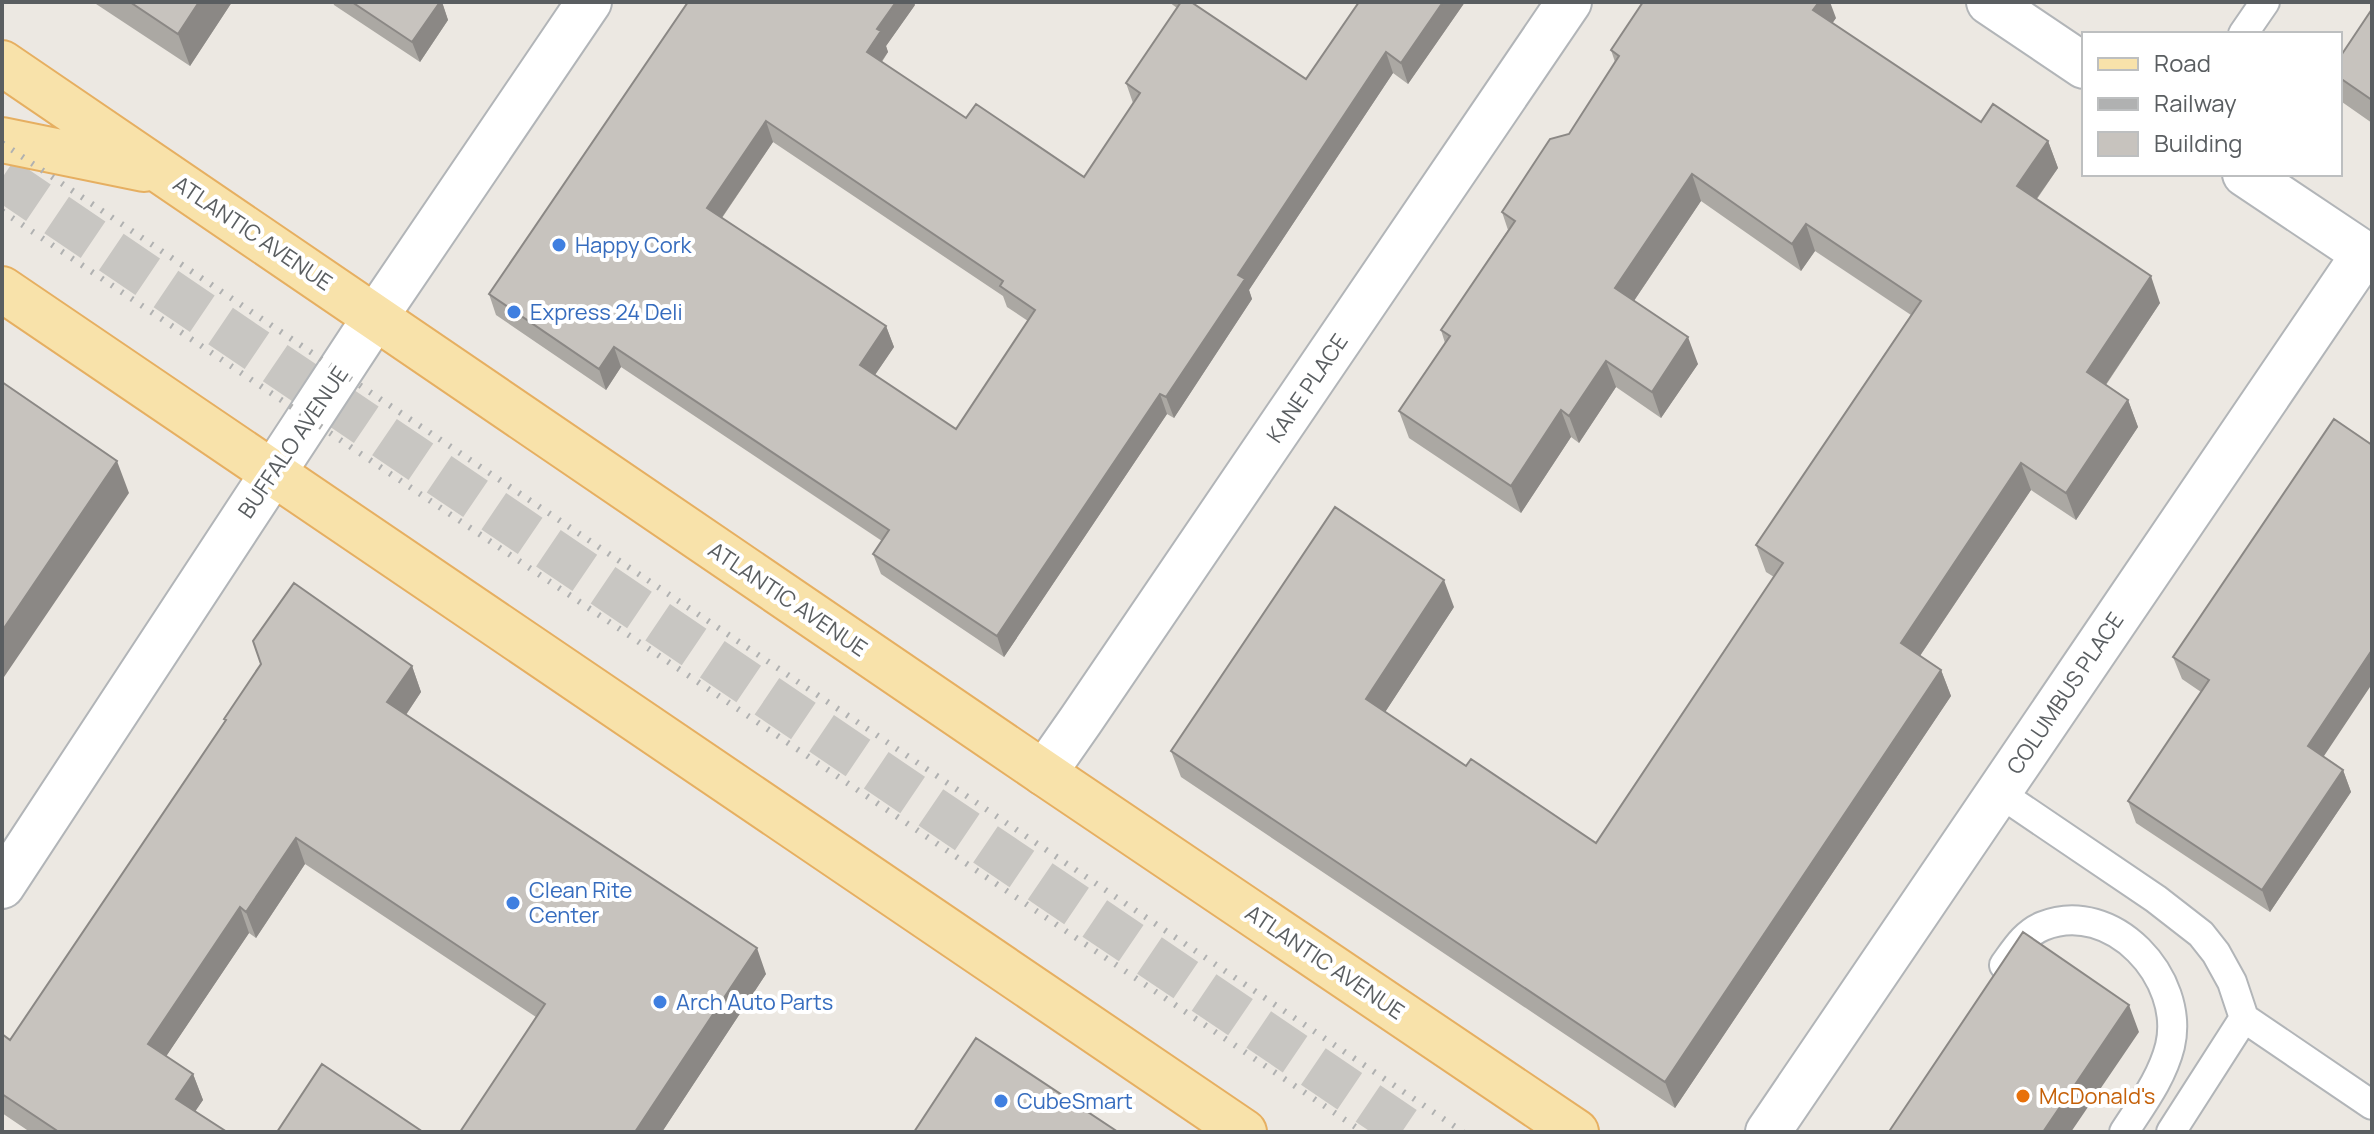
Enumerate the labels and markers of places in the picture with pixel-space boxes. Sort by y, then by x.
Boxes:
place label: Happy Cork [575,230,693,260]
marker: Happy Cork [550,236,568,254]
place label: Express 24 Deli [530,297,683,327]
marker: Express 24 Deli [505,303,523,321]
place label: Clean Rite Center [529,875,633,930]
marker: Clean Rite Center [504,894,522,912]
place label: Arch Auto Parts [676,987,833,1017]
marker: Arch Auto Parts [651,993,669,1011]
place label: McDonald's [2039,1081,2155,1111]
place label: CubeSmart [1017,1086,1133,1116]
marker: McDonald's [2014,1087,2032,1105]
marker: CubeSmart [992,1092,1010,1110]

